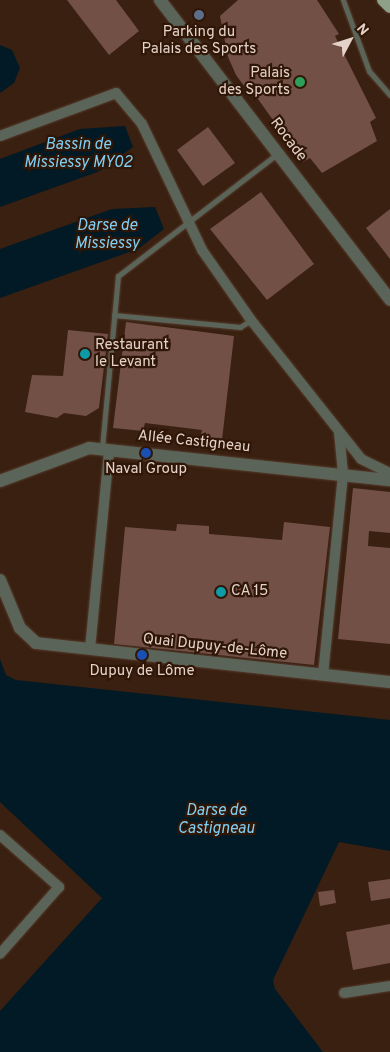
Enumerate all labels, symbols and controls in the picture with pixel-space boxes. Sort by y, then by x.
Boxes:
marker: Parking du Palais des Sports [193,9,205,21]
north arrow [325,15,375,65]
text: N [352,21,372,39]
place label: Parking du Palais des Sports [142,23,256,58]
place label: Palais des Sports [218,64,290,99]
marker: Palais des Sports [294,76,306,88]
street label: Rocade [266,115,310,165]
water label: Bassin de Missiessy MY02 [24,135,132,173]
water label: Darse de Missiessy [74,216,140,254]
place label: Restaurant le Levant [95,336,169,371]
marker: Restaurant le Levant [79,348,91,360]
street label: Allée Castigneau [137,427,251,457]
marker: Naval Group [140,447,152,459]
place label: Naval Group [105,461,187,479]
place label: CA 15 [231,583,269,601]
marker: CA 15 [215,586,227,598]
street label: Quai Dupuy-de-Lôme [142,630,288,664]
marker: Dupuy de Lôme [136,649,148,661]
place label: Dupuy de Lôme [89,663,195,681]
water label: Darse de Castigneau [177,801,255,839]

